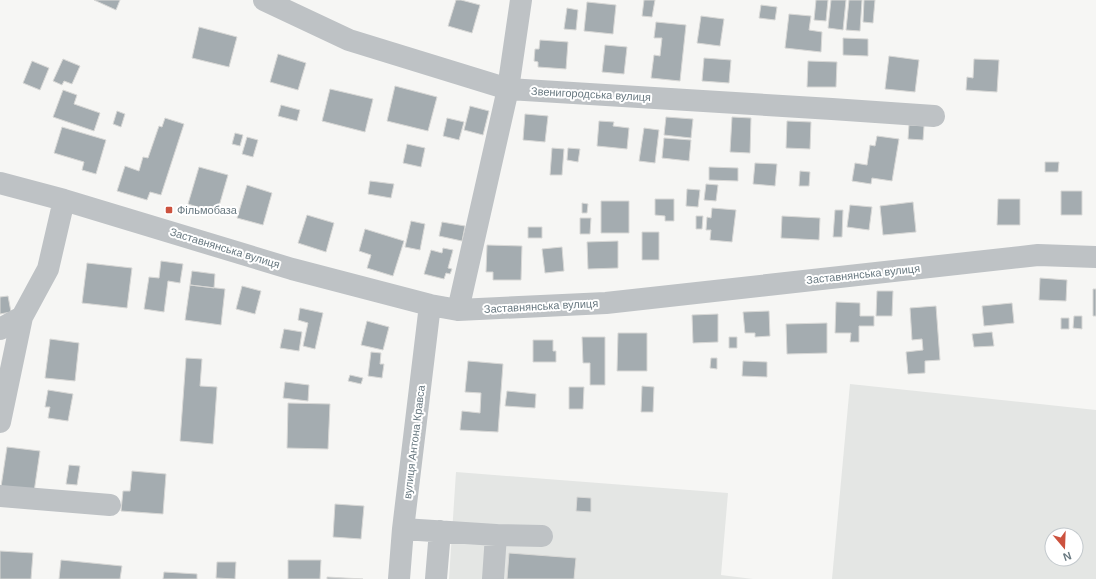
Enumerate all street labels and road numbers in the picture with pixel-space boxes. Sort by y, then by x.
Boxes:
street label: Звенигородська вулиця [531,85,651,103]
street label: Заставнянська вулиця [169,226,281,270]
street label: Заставнянська вулиця [805,262,921,286]
street label: Заставнянська вулиця [484,297,598,315]
street label: вулиця Антона Кравса [401,384,427,500]

